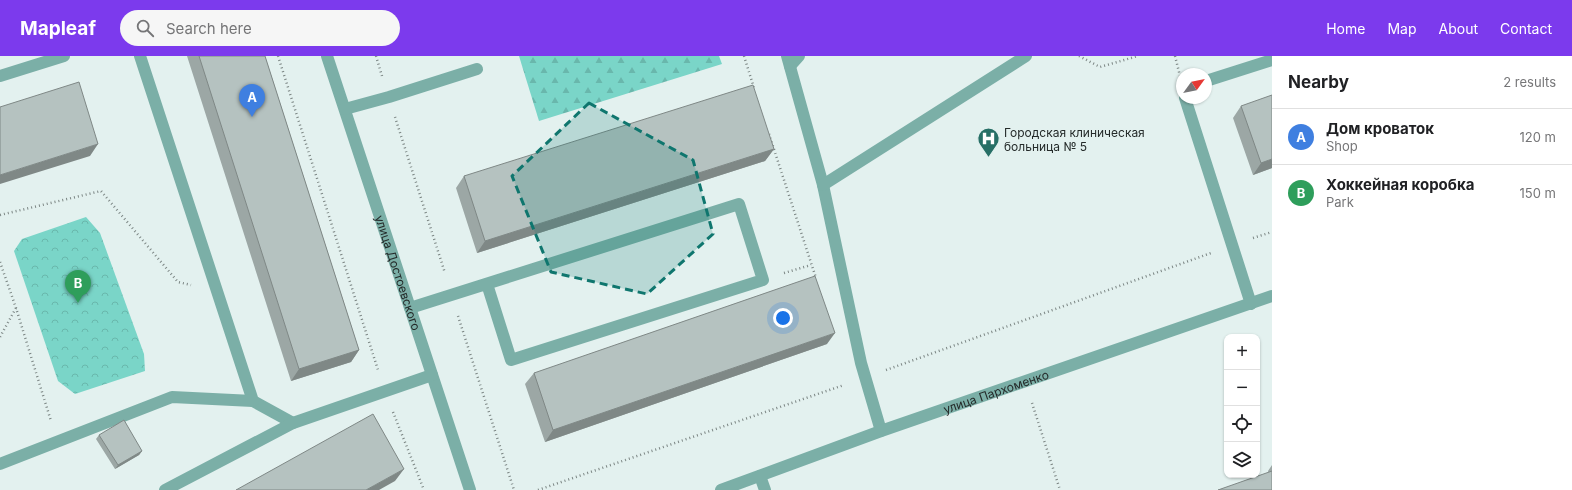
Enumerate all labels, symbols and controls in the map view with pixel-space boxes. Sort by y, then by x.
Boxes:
search box [120,10,400,46]
text: Mapleaf [20,17,96,40]
icon: search [134,17,156,39]
text: Search here [166,19,252,38]
text: Home [1326,20,1365,37]
text: Map [1387,20,1417,37]
text: About [1439,20,1478,37]
text: Contact [1500,20,1552,37]
north arrow [1176,68,1212,104]
text: Nearby [1288,72,1349,92]
text: 2 results [1503,74,1556,90]
pin: A [239,84,265,117]
text: Дом кроваток [1326,119,1434,138]
place label: Городская клиническая больница № 5 [1004,125,1145,154]
hospital icon: Городская клиническая больница № 5 [976,126,1002,159]
text: A [1296,129,1306,145]
text: 120 m [1520,129,1556,145]
text: Shop [1326,138,1358,154]
text: Хоккейная коробка [1326,175,1474,194]
text: B [1297,185,1305,201]
text: 150 m [1520,185,1556,201]
text: Park [1326,194,1354,210]
street label: улица Достоевского [372,213,424,332]
pin: B [65,270,91,303]
your location [773,308,793,328]
map controls [1224,334,1260,478]
button: + [1224,334,1260,370]
street label: улица Пархоменко [941,366,1051,416]
button: − [1224,370,1260,406]
button: locate [1224,406,1260,442]
button: layers [1224,442,1260,478]

